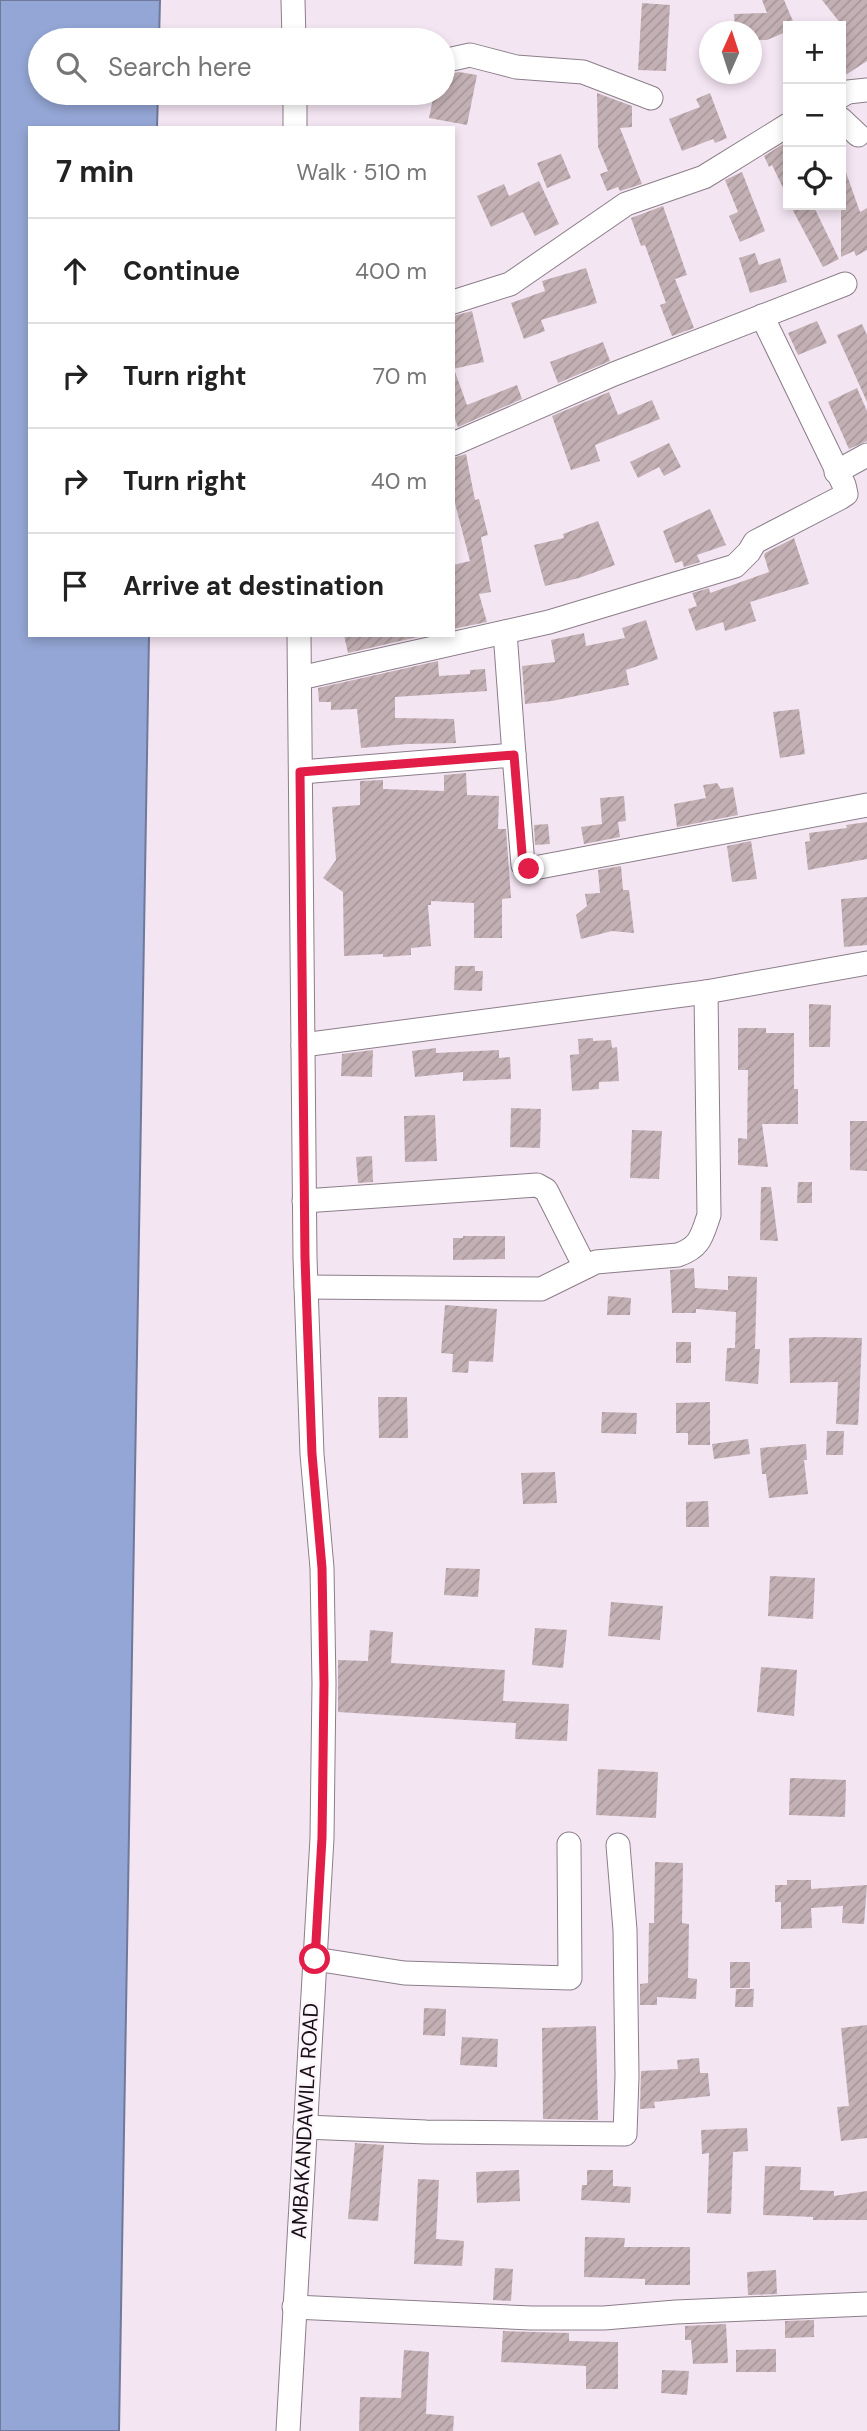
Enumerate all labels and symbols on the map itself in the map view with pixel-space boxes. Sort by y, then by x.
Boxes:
north arrow [699,21,762,84]
route end [513,853,544,884]
route start [299,1943,330,1974]
street label: AMBAKANDAWILA ROAD [285,2002,325,2240]

